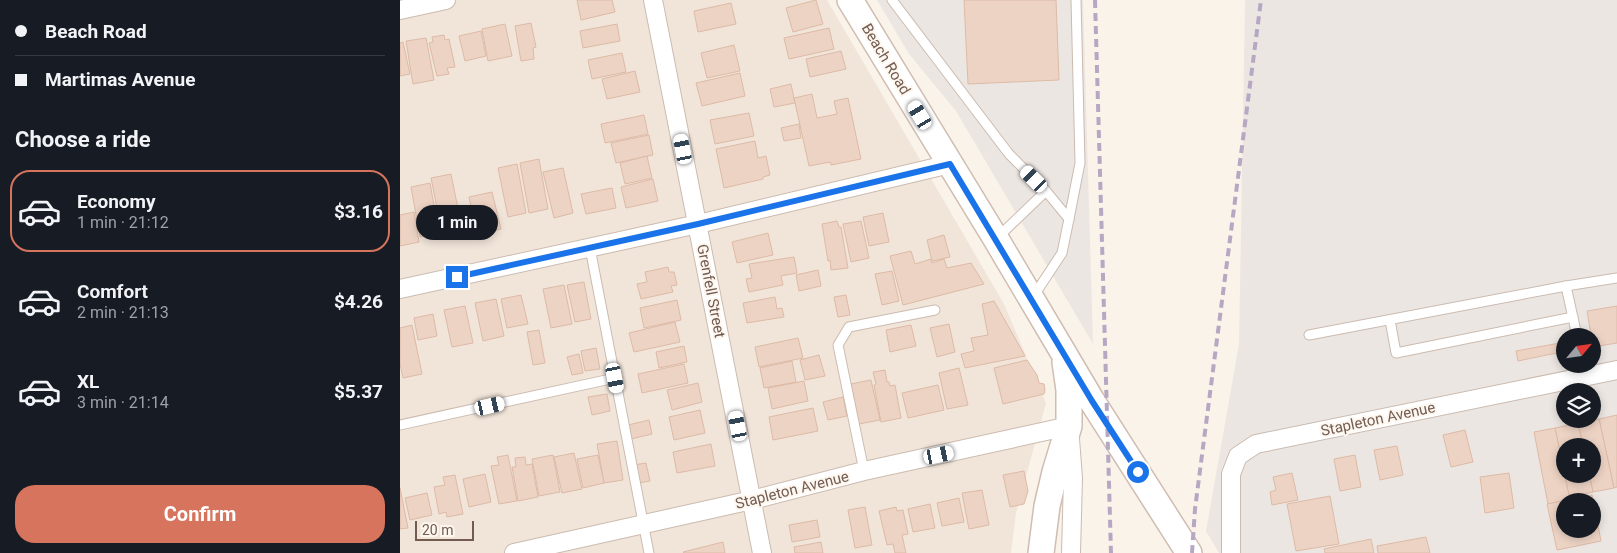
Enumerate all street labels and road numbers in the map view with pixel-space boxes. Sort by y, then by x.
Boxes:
street label: Beach Road [858,20,914,98]
street label: Grenfell Street [693,243,729,339]
street label: Stapleton Avenue [1319,398,1437,440]
street label: Stapleton Avenue [733,467,851,513]

